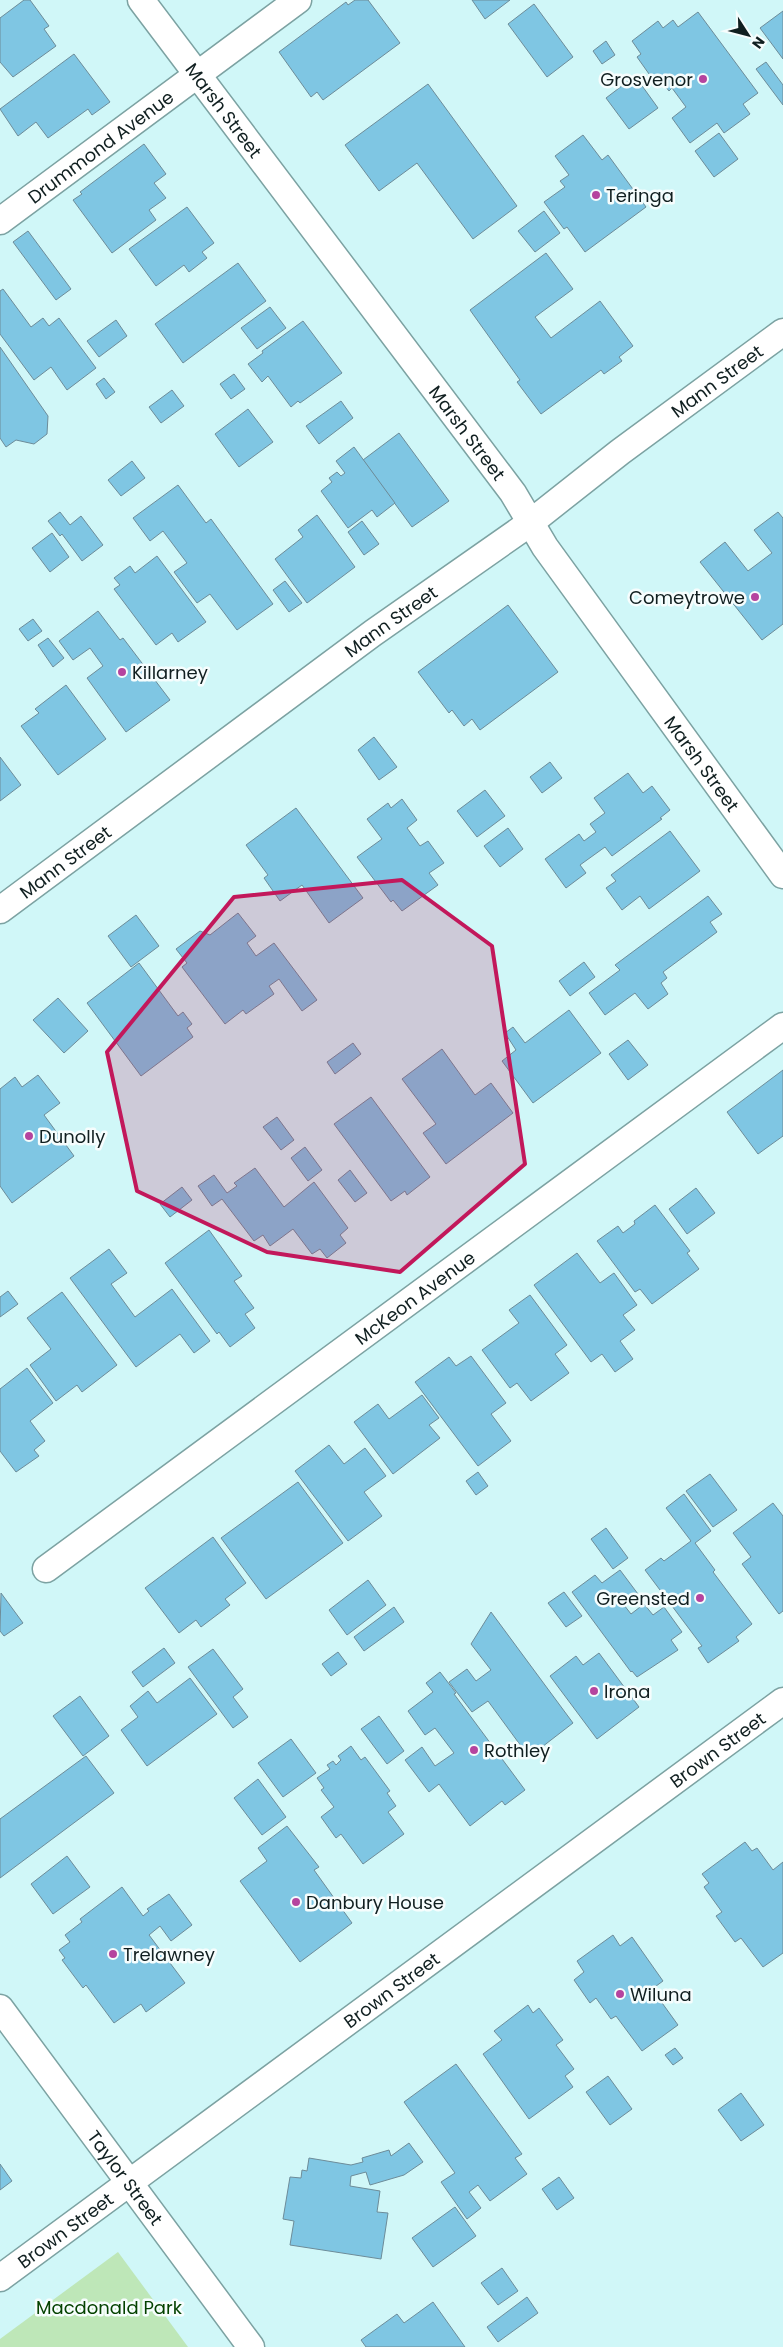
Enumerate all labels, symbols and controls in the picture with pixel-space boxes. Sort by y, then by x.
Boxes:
north arrow [723,10,773,60]
text: N [747,33,770,53]
street label: Marsh Street [180,58,268,163]
place label: Grosvenor [600,67,693,92]
marker: Grosvenor [697,73,709,85]
street label: Drummond Avenue [22,84,178,209]
place label: Teringa [606,183,674,208]
marker: Teringa [590,189,602,201]
street label: Mann Street [666,339,768,423]
street label: Marsh Street [423,380,511,485]
street label: Mann Street [339,579,442,663]
place label: Comeytrowe [629,585,745,610]
marker: Comeytrowe [749,591,761,603]
place label: Killarney [132,660,208,685]
marker: Killarney [116,666,128,678]
street label: Marsh Street [659,711,745,817]
street label: Mann Street [14,819,116,904]
place label: Dunolly [39,1124,105,1149]
marker: Dunolly [23,1130,35,1142]
street label: McKeon Avenue [349,1245,480,1350]
place label: Greensted [596,1586,690,1611]
marker: Greensted [694,1592,706,1604]
place label: Irona [604,1679,650,1704]
marker: Irona [588,1685,600,1697]
street label: Brown Street [664,1706,770,1793]
place label: Rothley [484,1738,550,1763]
marker: Rothley [468,1744,480,1756]
place label: Danbury House [306,1890,444,1915]
marker: Danbury House [290,1896,302,1908]
place label: Trelawney [123,1942,215,1967]
street label: Brown Street [338,1946,444,2033]
marker: Trelawney [107,1948,119,1960]
place label: Wiluna [630,1982,692,2007]
marker: Wiluna [614,1988,626,2000]
street label: Taylor Street [82,2125,169,2230]
street label: Brown Street [12,2186,118,2274]
park label: Macdonald Park [36,2295,183,2320]

